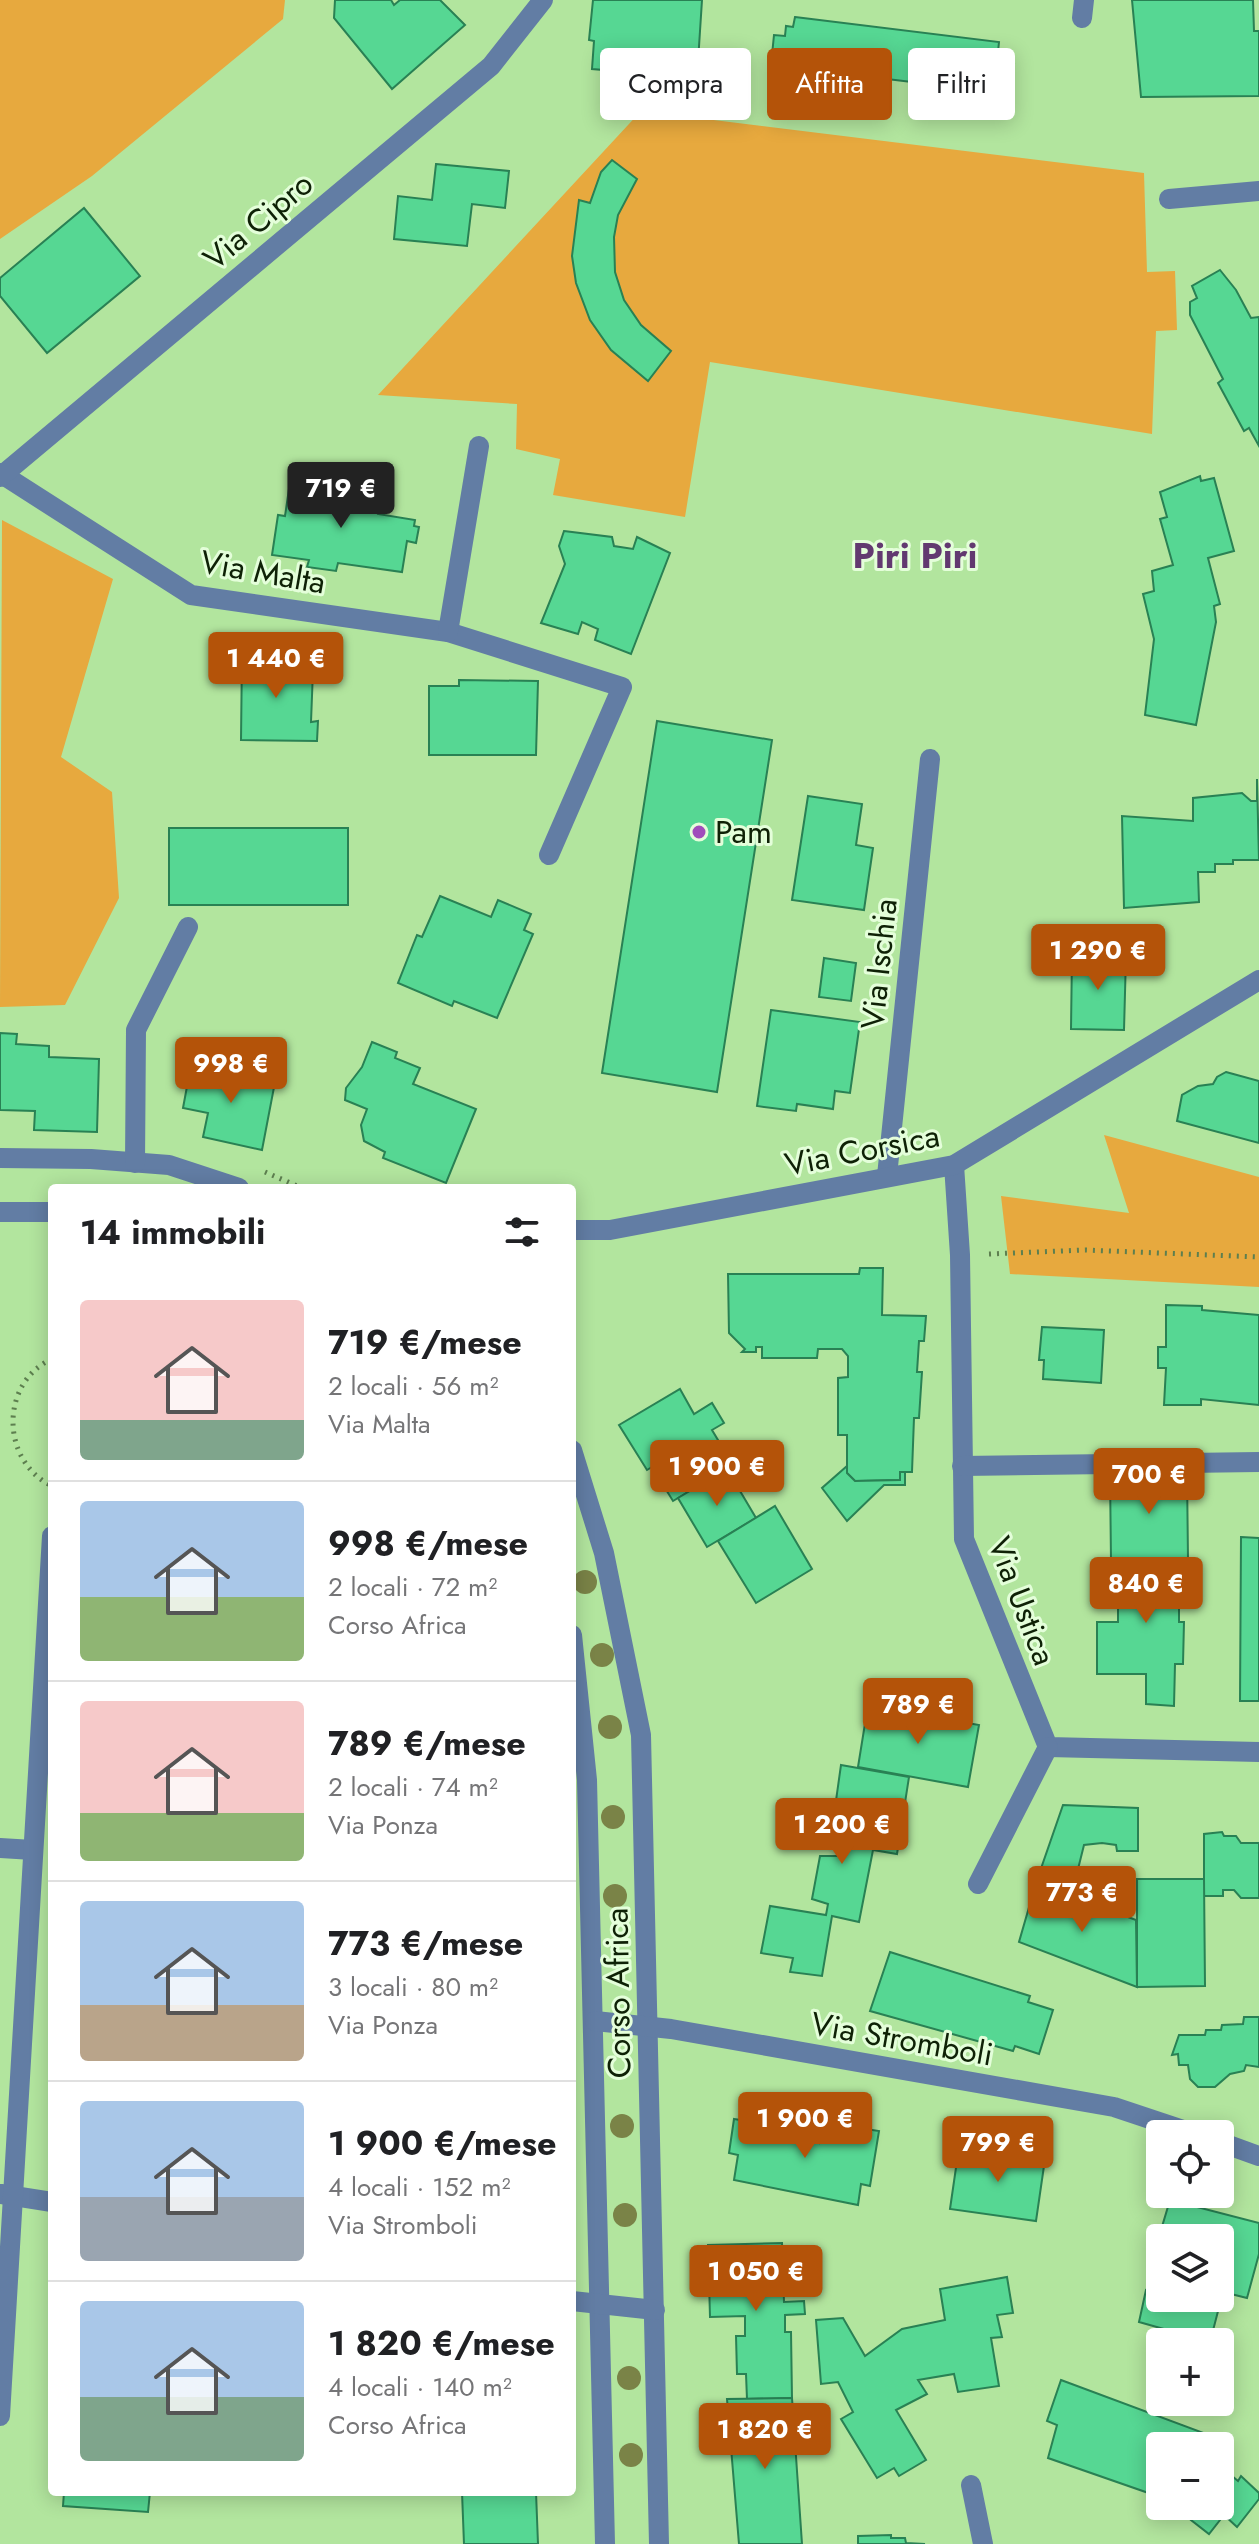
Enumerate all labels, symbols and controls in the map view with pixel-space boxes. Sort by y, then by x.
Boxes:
chip: Compra [600,48,751,120]
chip: Affitta [767,48,892,120]
chip: Filtri [908,48,1015,120]
street label: Via Cipro [193,161,323,281]
pin: 719 € [285,462,397,530]
text: 719 € [305,469,377,507]
district label: Piri Piri [853,529,978,581]
street label: Via Malta [197,538,329,606]
pin: 1 440 € [202,632,350,700]
text: 1 440 € [226,639,326,677]
place label: Pam [715,809,772,855]
marker: Pam [690,823,708,841]
street label: Via Ischia [849,896,909,1032]
pin: 1 290 € [1024,924,1172,992]
text: 1 290 € [1049,931,1147,969]
pin: 998 € [175,1037,287,1105]
text: 998 € [193,1044,269,1082]
street label: Via Corsica [781,1112,943,1188]
text: 14 immobili [80,1208,265,1257]
icon: filters [500,1210,544,1254]
text: 719 €/mese [328,1318,522,1367]
icon: home [144,1332,240,1428]
text: 2 locali · 56 m² [328,1367,499,1405]
text: Via Malta [328,1405,431,1443]
pin: 1 900 € [643,1440,791,1508]
text: 1 900 € [668,1447,766,1485]
pin: 700 € [1093,1448,1205,1516]
text: 700 € [1112,1455,1186,1493]
text: 998 €/mese [328,1519,528,1568]
street label: Via Ustica [977,1530,1067,1672]
icon: home [144,1533,240,1629]
pin: 840 € [1090,1557,1202,1625]
text: 840 € [1108,1564,1184,1602]
text: 2 locali · 72 m² [328,1568,497,1606]
text: Corso Africa [328,1606,467,1644]
pin: 789 € [862,1678,974,1746]
text: 789 € [881,1685,955,1723]
text: 789 €/mese [328,1719,526,1768]
icon: home [144,1733,240,1829]
text: 2 locali · 74 m² [328,1768,498,1806]
pin: 1 200 € [768,1798,916,1866]
text: 1 200 € [793,1805,891,1843]
text: Via Ponza [328,1806,438,1844]
pin: 773 € [1026,1866,1138,1934]
text: 773 € [1046,1873,1118,1911]
street label: Corso Africa [594,1907,642,2079]
text: 773 €/mese [328,1919,523,1968]
icon: home [144,1933,240,2029]
text: 3 locali · 80 m² [328,1968,498,2006]
street label: Via Stromboli [807,2000,997,2078]
text: Via Ponza [328,2006,438,2044]
pin: 1 900 € [731,2092,879,2160]
text: 1 900 € [756,2099,854,2137]
pin: 799 € [942,2116,1054,2184]
text: 1 900 €/mese [328,2119,556,2168]
map controls [1146,2120,1234,2520]
button: locate [1146,2120,1234,2208]
text: 799 € [960,2123,1036,2161]
icon: home [144,2133,240,2229]
text: 4 locali · 152 m² [328,2168,510,2206]
text: Via Stromboli [328,2206,477,2244]
button: layers [1146,2224,1234,2312]
pin: 1 050 € [682,2245,830,2313]
text: 1 050 € [707,2252,805,2290]
text: 1 820 €/mese [328,2319,555,2368]
button: + [1146,2328,1234,2416]
icon: home [144,2333,240,2429]
text: 4 locali · 140 m² [328,2368,512,2406]
pin: 1 820 € [691,2403,839,2471]
text: Corso Africa [328,2406,467,2444]
text: 1 820 € [717,2410,813,2448]
button: − [1146,2432,1234,2520]

